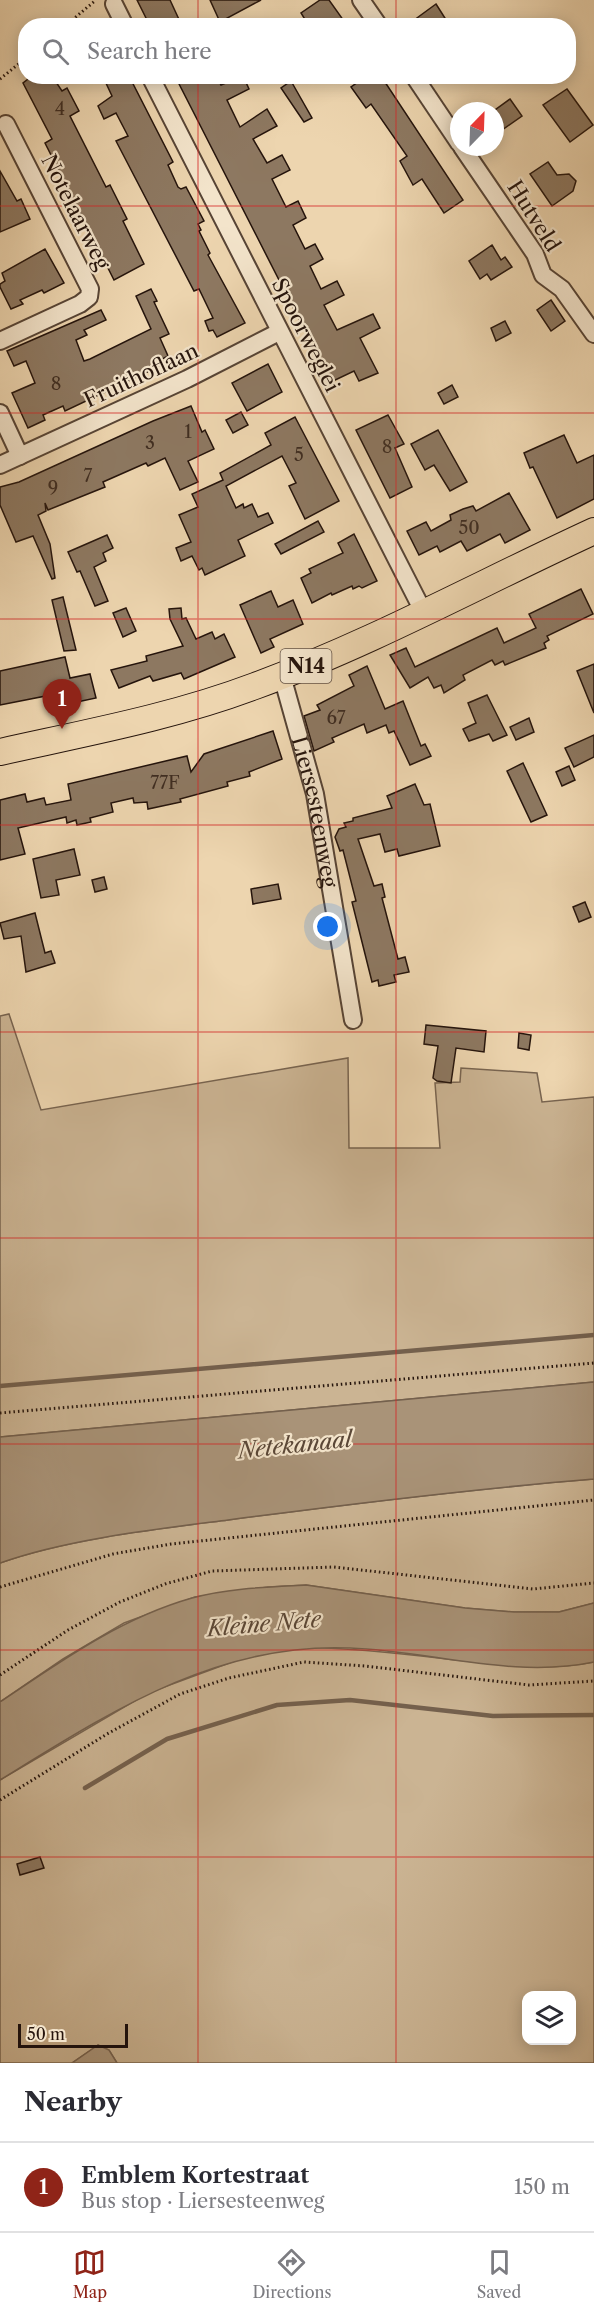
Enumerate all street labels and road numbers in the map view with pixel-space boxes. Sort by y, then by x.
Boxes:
street label: Notelaarweg [36,150,116,275]
street label: Hutveld [502,176,566,257]
street label: Spoorweglei [267,274,345,396]
street label: Fruithoflaan [80,338,202,412]
road number: N14 [280,649,332,683]
street label: Liersesteenweg [287,733,343,890]

